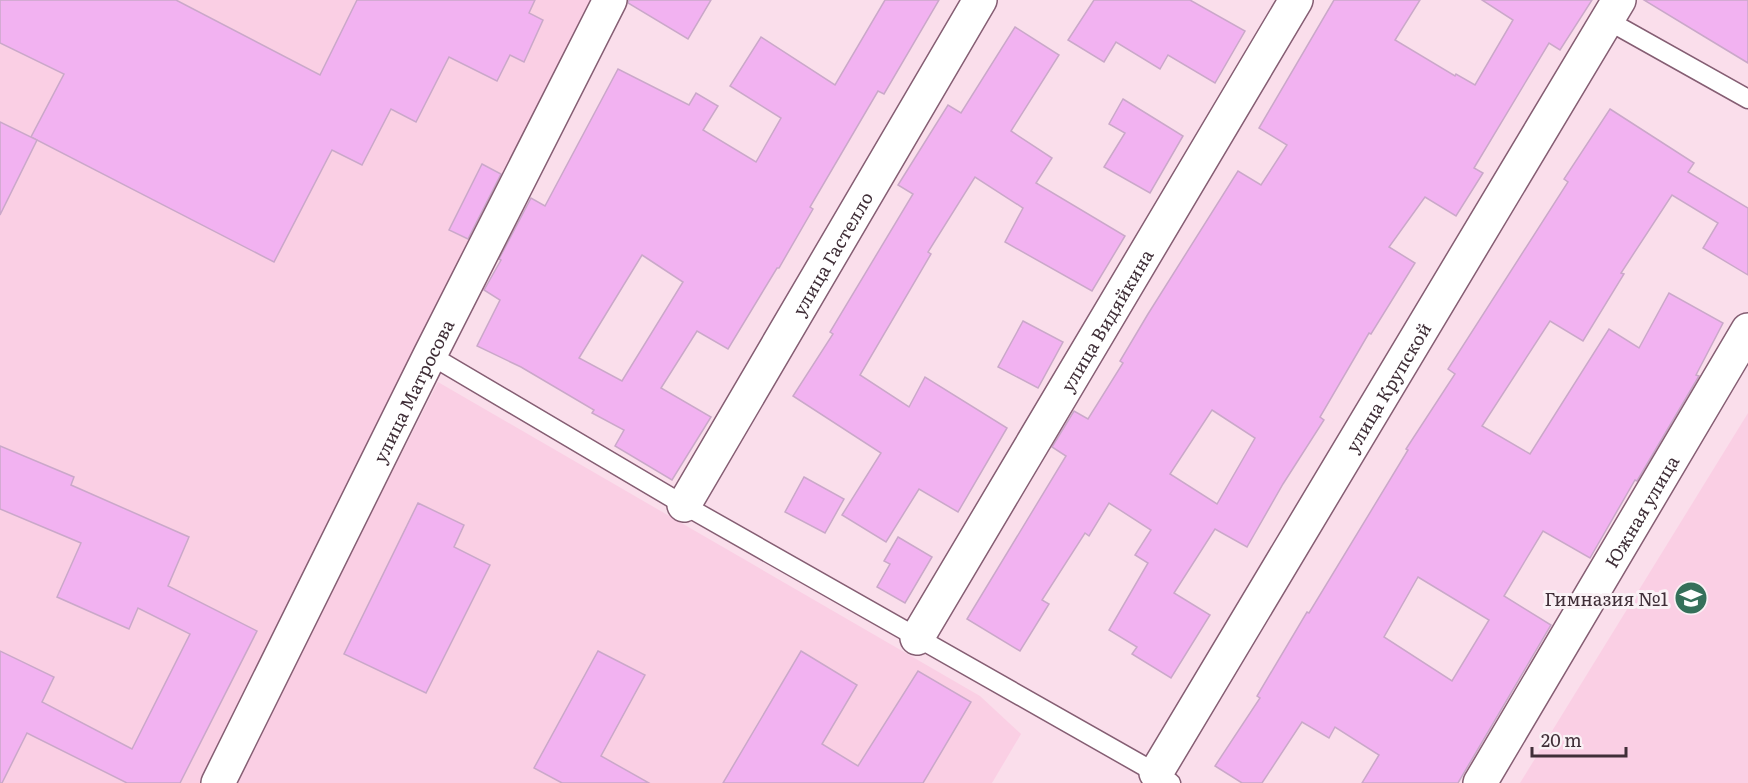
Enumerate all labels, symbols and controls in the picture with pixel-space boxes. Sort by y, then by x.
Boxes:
street label: улица Гастелло [785,186,879,320]
street label: улица Видяйкина [1053,243,1159,396]
street label: улица Матросова [365,314,460,467]
street label: улица Крупской [1338,317,1437,457]
street label: Южная улица [1597,449,1685,572]
school or university icon: Гимназия №1 [1673,580,1709,616]
place label: Гимназия №1 [1545,585,1668,612]
scale bar [1532,720,1626,758]
text: 20 m [1541,726,1582,753]

